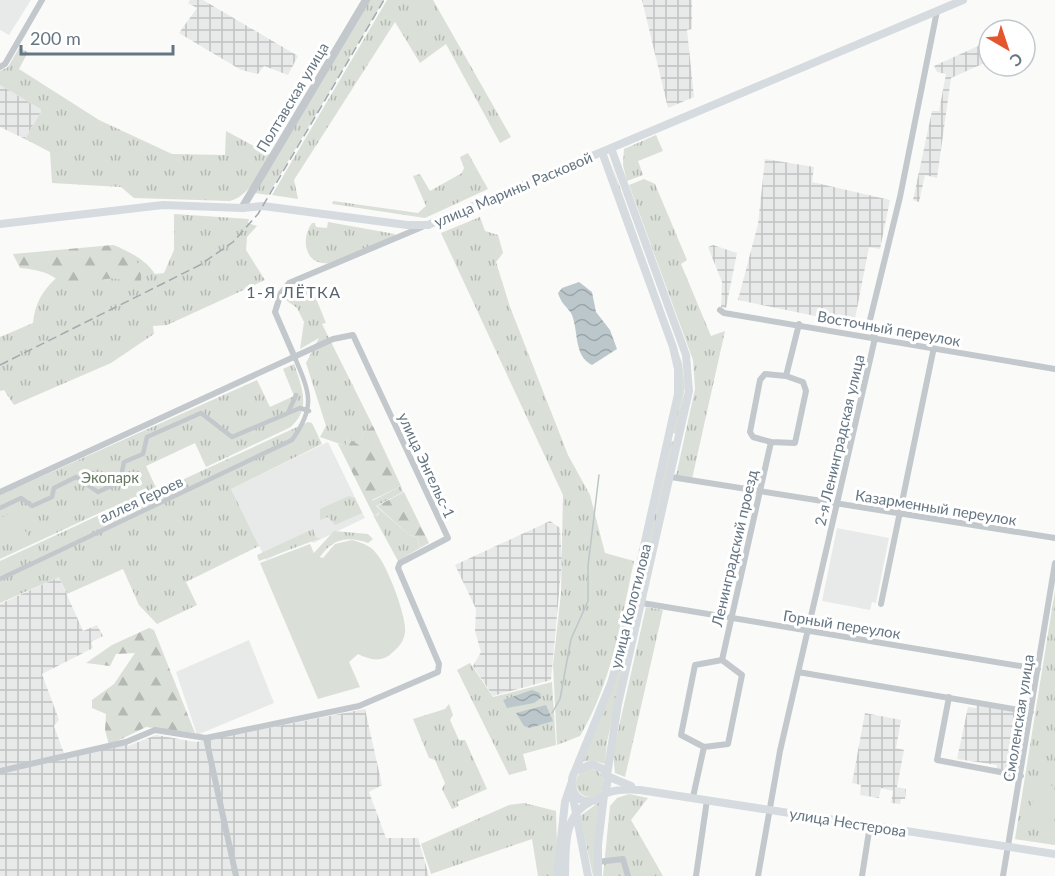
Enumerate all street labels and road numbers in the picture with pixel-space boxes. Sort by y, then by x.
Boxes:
street label: Полтавская улица [252,39,332,155]
street label: улица Марины Расковой [431,147,595,231]
street label: Восточный переулок [816,307,962,349]
street label: 2-я Ленинградская улица [811,353,867,527]
street label: улица Энгельс-1 [395,409,459,521]
street label: Ленинградский проезд [707,468,761,629]
street label: аллея Героев [96,472,186,526]
street label: Казарменный переулок [854,485,1018,529]
street label: улица Колотилова [606,542,654,670]
street label: Горный переулок [782,606,902,642]
street label: Смоленская улица [999,653,1037,783]
street label: улица Нестерова [788,804,908,840]

